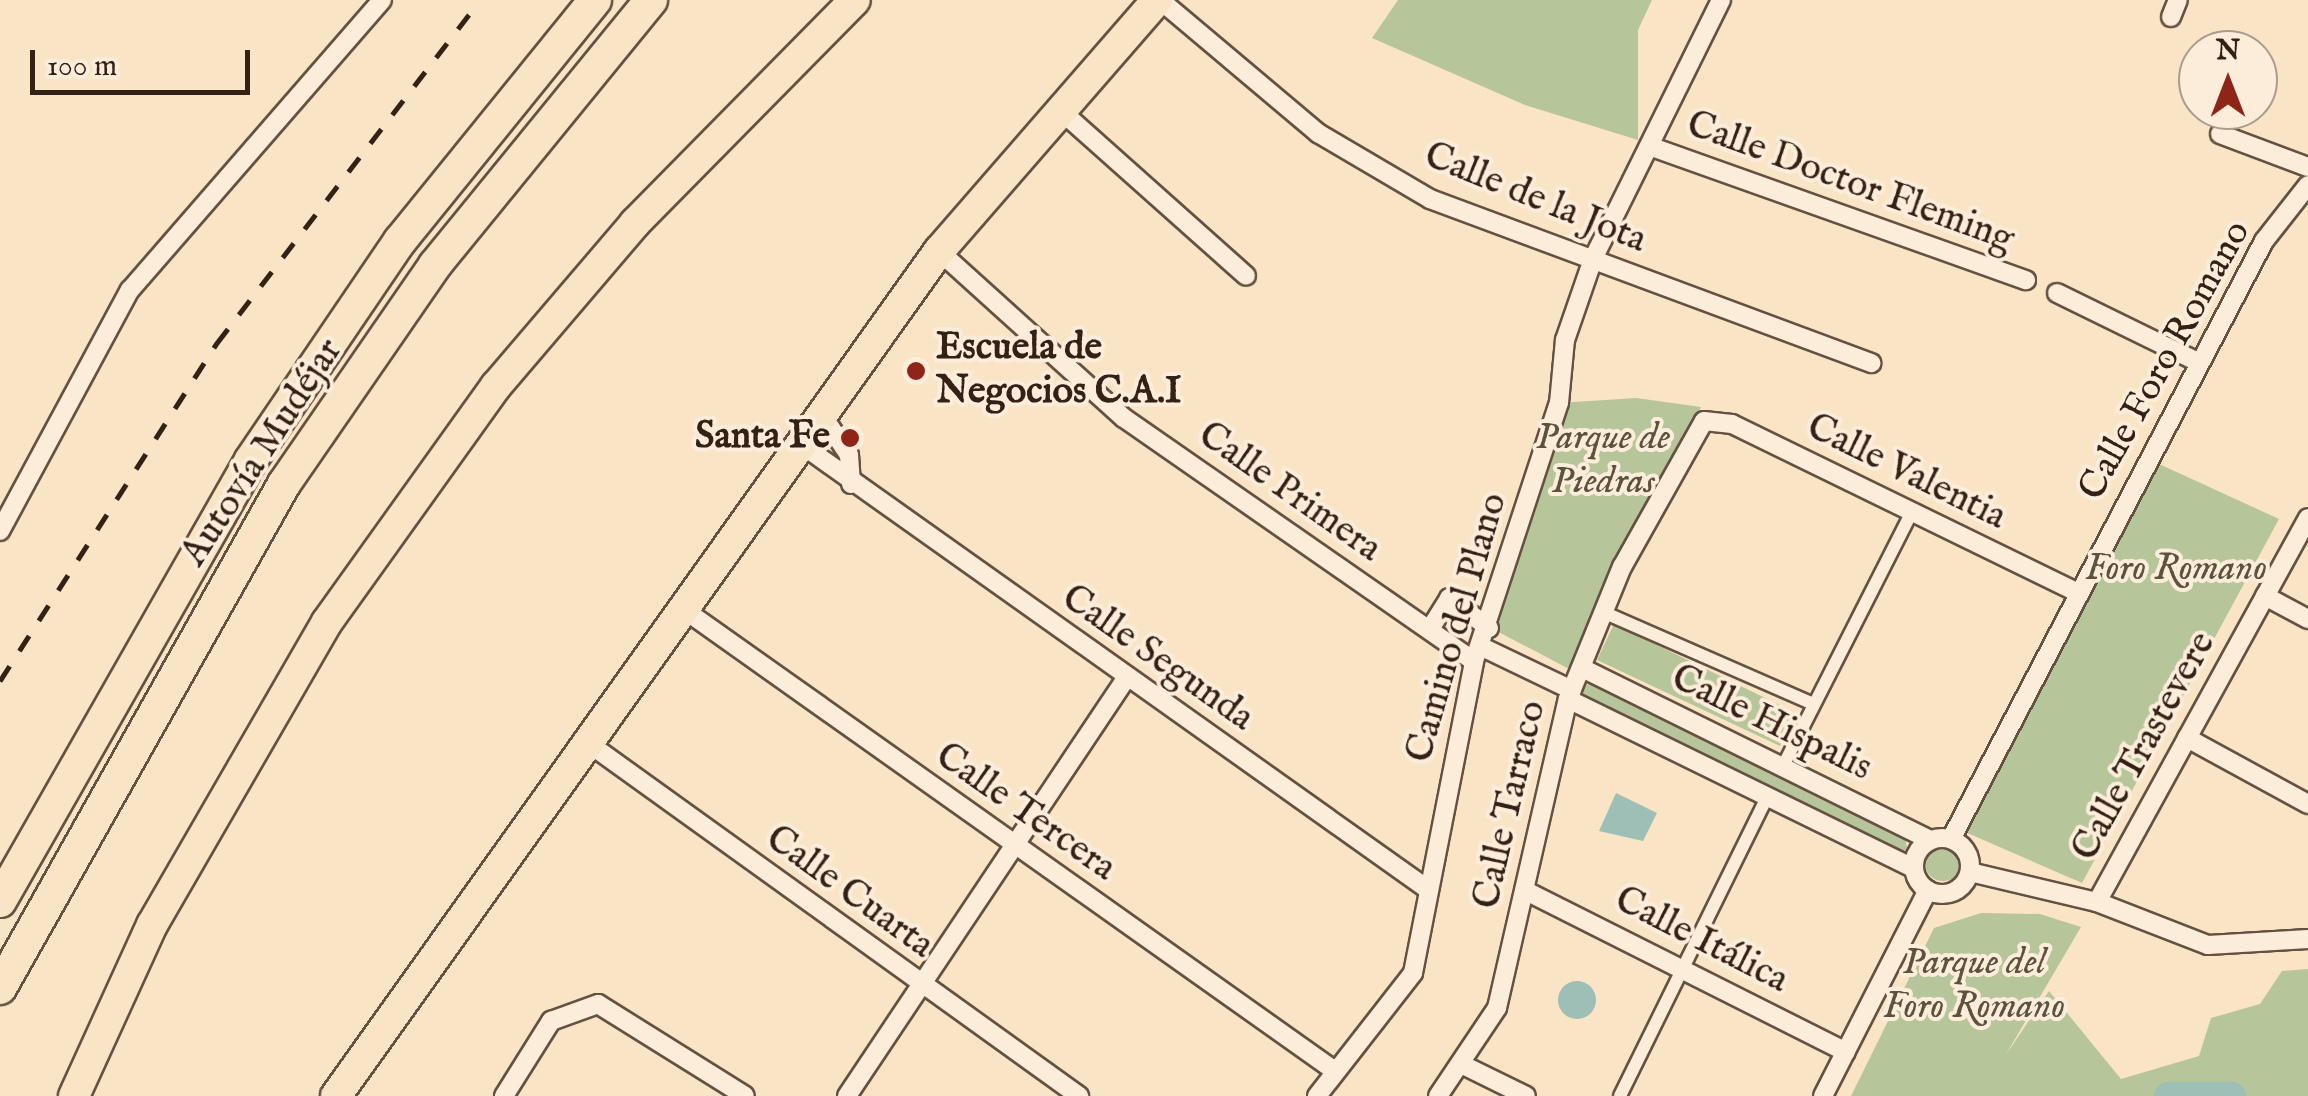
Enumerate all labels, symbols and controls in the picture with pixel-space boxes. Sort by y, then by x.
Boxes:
scale bar [35,30,255,92]
north arrow [2178,30,2278,130]
text: N [2216,34,2240,69]
text: 100 m [47,48,117,86]
street label: Calle Doctor Fleming [1680,103,2020,263]
street label: Calle de la Jota [1417,134,1653,264]
street label: Calle Foro Romano [2070,213,2262,509]
place label: Escuela de Negocios C.A.I [936,326,1181,416]
street label: Autovía Mudéjar [172,331,354,575]
marker: Escuela de Negocios C.A.I [905,360,927,382]
street label: Calle Valentia [1799,405,2013,541]
street label: Calle Primera [1189,413,1389,573]
place label: Santa Fe [695,415,830,461]
park label: Parque de Piedras [1536,416,1670,506]
marker: Santa Fe [839,427,861,449]
street label: Camino del Plano [1398,488,1518,768]
park label: Foro Romano [2085,547,2267,593]
street label: Calle Segunda [1052,576,1262,742]
street label: Calle Trastevere [2063,625,2227,869]
street label: Calle Hispalis [1663,656,1879,792]
street label: Calle Tarraco [1465,696,1557,914]
street label: Calle Tercera [926,734,1124,892]
street label: Calle Cuarta [756,817,942,969]
street label: Calle Itálica [1607,878,1795,1004]
park label: Parque del Foro Romano [1883,941,2065,1030]

